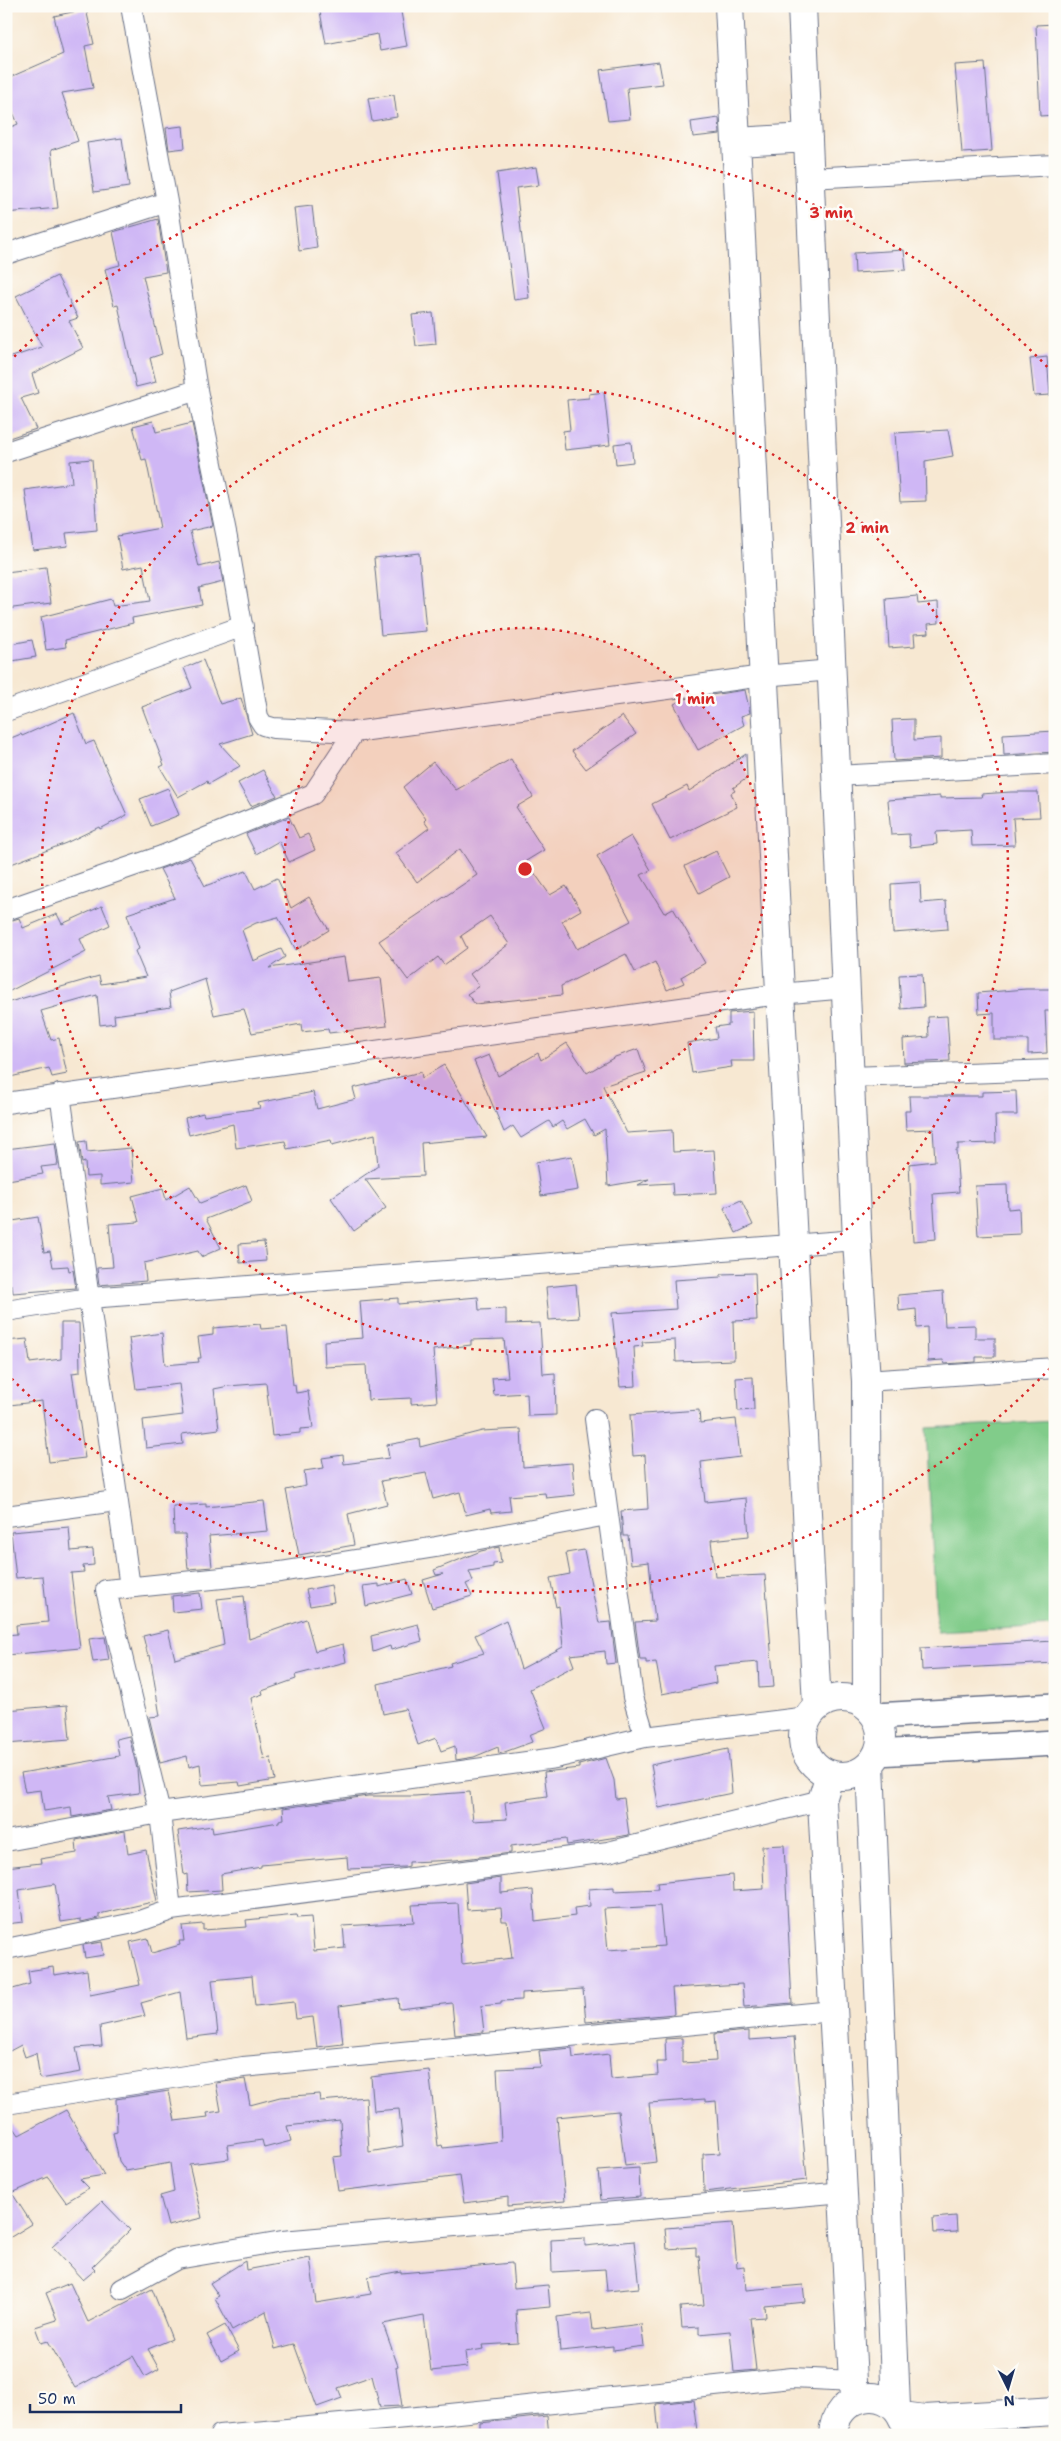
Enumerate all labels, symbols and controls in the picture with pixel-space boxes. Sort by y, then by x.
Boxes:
text: 3 min [809,203,853,223]
text: 2 min [845,518,889,538]
text: 1 min [675,689,715,709]
centre of rings [516,860,534,878]
north arrow [984,2364,1034,2414]
scale bar [30,2381,181,2413]
text: 50 m [38,2389,76,2409]
text: N [1003,2392,1015,2410]

